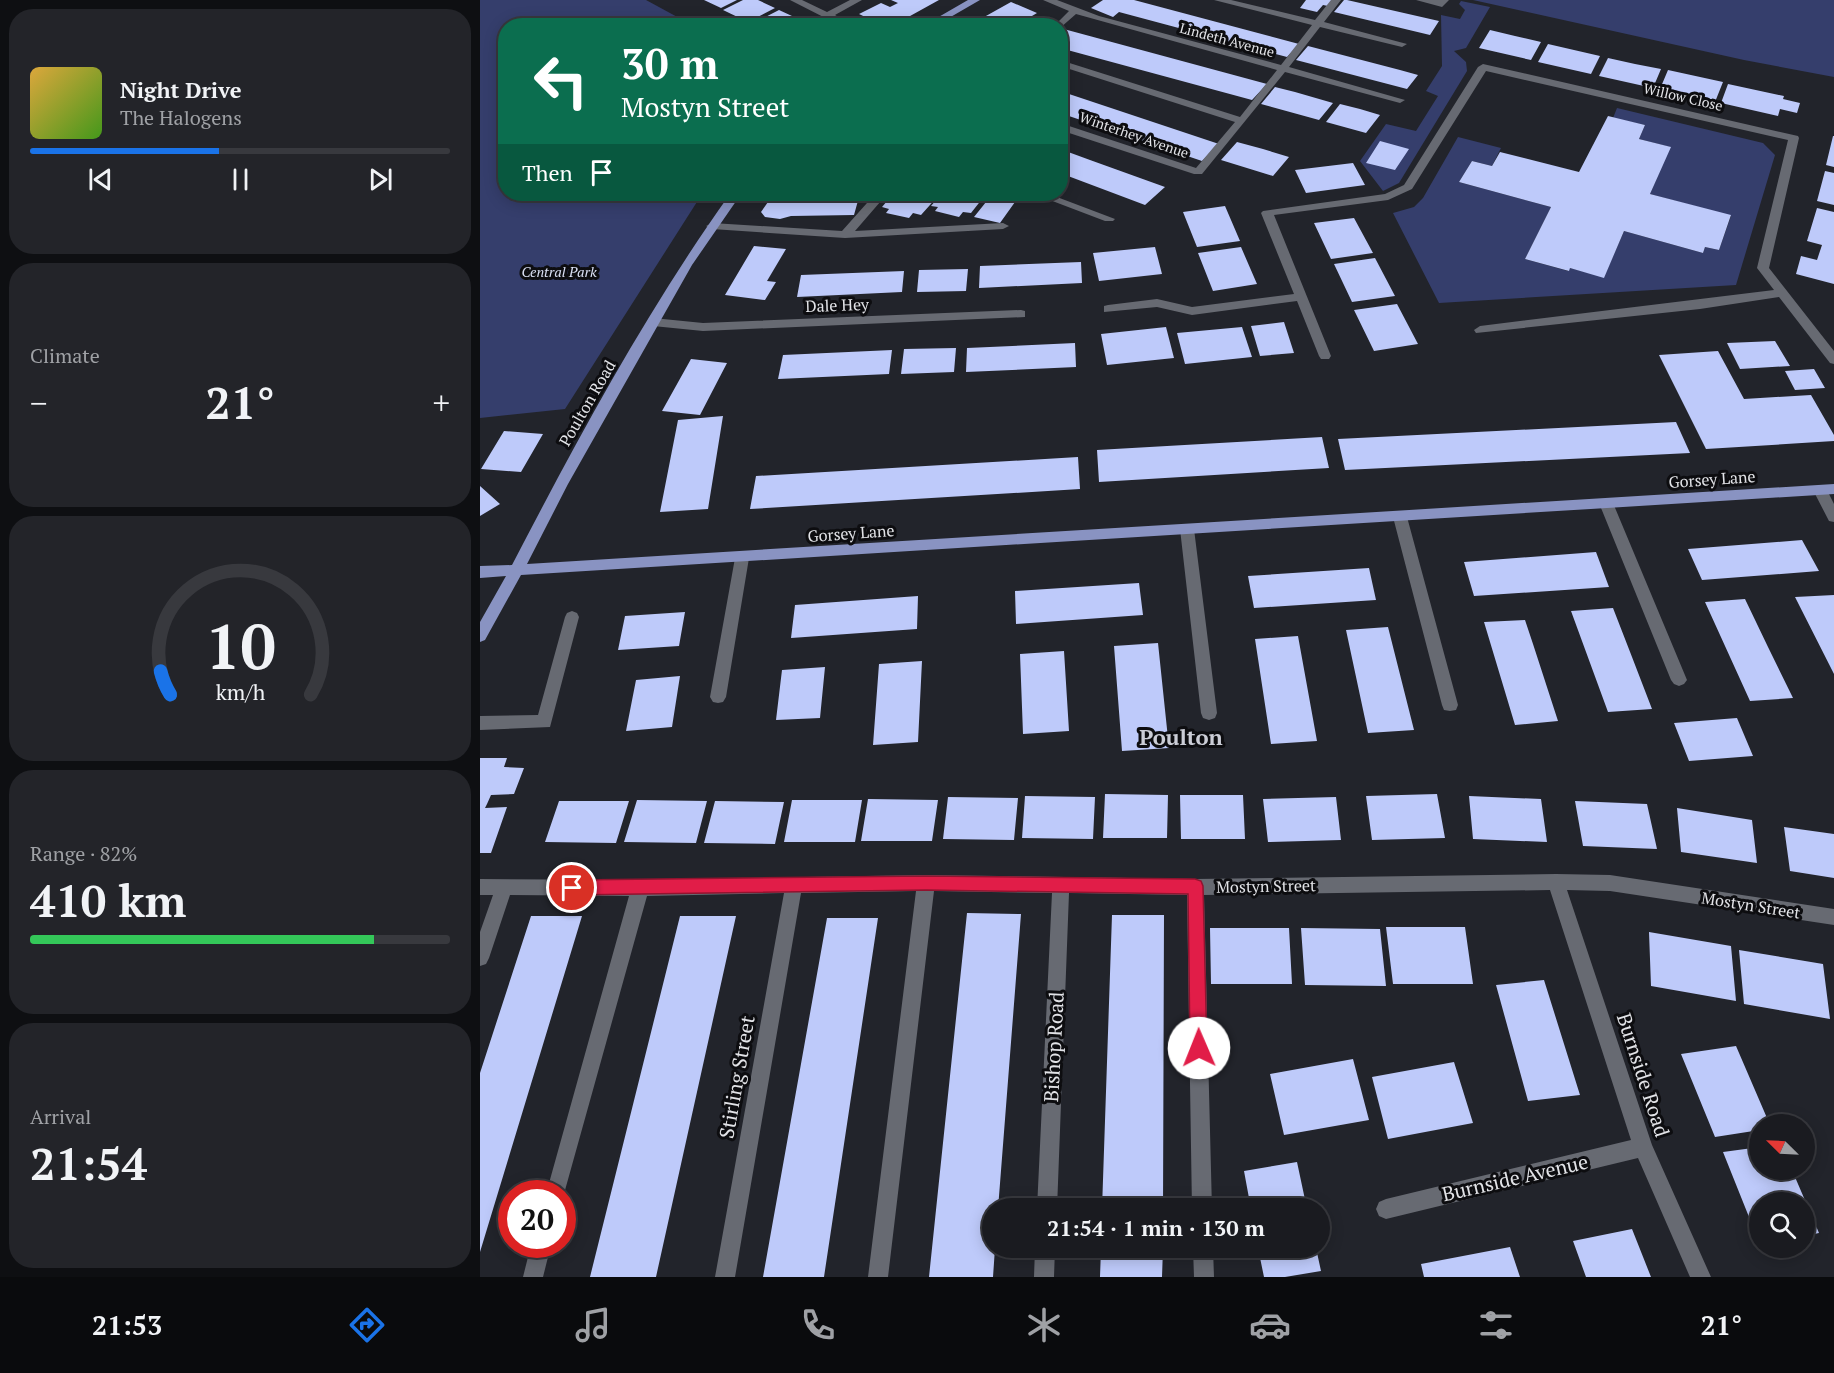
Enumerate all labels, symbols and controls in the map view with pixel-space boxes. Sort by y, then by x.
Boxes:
street label: Lindeth Avenue [1178,18,1277,61]
text: 30 m [621,35,719,91]
icon: left [522,42,600,120]
text: Night Drive [120,75,242,104]
street label: Willow Close [1642,78,1725,115]
text: Mostyn Street [621,89,789,125]
text: The Halogens [120,104,242,131]
street label: Winterhey Avenue [1077,107,1191,162]
icon: arrive [585,156,618,189]
text: Then [522,158,573,187]
icon: previous [84,163,117,196]
icon: pause [224,163,257,196]
icon: next [364,163,397,196]
park label: Central Park [521,262,597,281]
street label: Dale Hey [805,293,870,317]
text: Climate [30,342,100,369]
street label: Poulton Road [554,356,621,450]
text: 21° [205,372,275,432]
text: − [30,381,48,424]
text: + [432,381,450,424]
street label: Gorsey Lane [1668,465,1756,493]
street label: Gorsey Lane [807,519,895,547]
text: 10 [205,605,275,688]
text: km/h [215,679,265,707]
district label: Poulton [1139,722,1223,751]
text: Range · 82% [30,840,137,867]
pin [546,862,597,913]
text: 410 km [30,870,186,930]
icon: arrive [555,871,588,904]
street label: Mostyn Street [1216,874,1316,898]
street label: Mostyn Street [1700,886,1802,924]
street label: Bishop Road [1037,991,1070,1103]
street label: Burnside Road [1611,1009,1676,1140]
street label: Stirling Street [712,1013,761,1141]
position arrow [1167,1016,1231,1080]
text: Arrival [30,1103,91,1130]
north arrow [1749,1114,1815,1180]
map controls [1749,1114,1815,1258]
text: 21:54 [30,1133,147,1193]
street label: Burnside Avenue [1439,1148,1591,1207]
speed limit sign: 20 [498,1180,576,1258]
button: search [1749,1192,1815,1258]
text: 21:54 · 1 min · 130 m [1047,1213,1265,1242]
icon: directions [346,1304,388,1346]
icon: music [572,1304,614,1346]
icon: phone [797,1304,839,1346]
icon: climate [1023,1304,1065,1346]
icon: car [1249,1304,1291,1346]
icon: filters [1475,1304,1517,1346]
text: 21:53 [92,1307,162,1343]
text: 21° [1700,1307,1742,1343]

